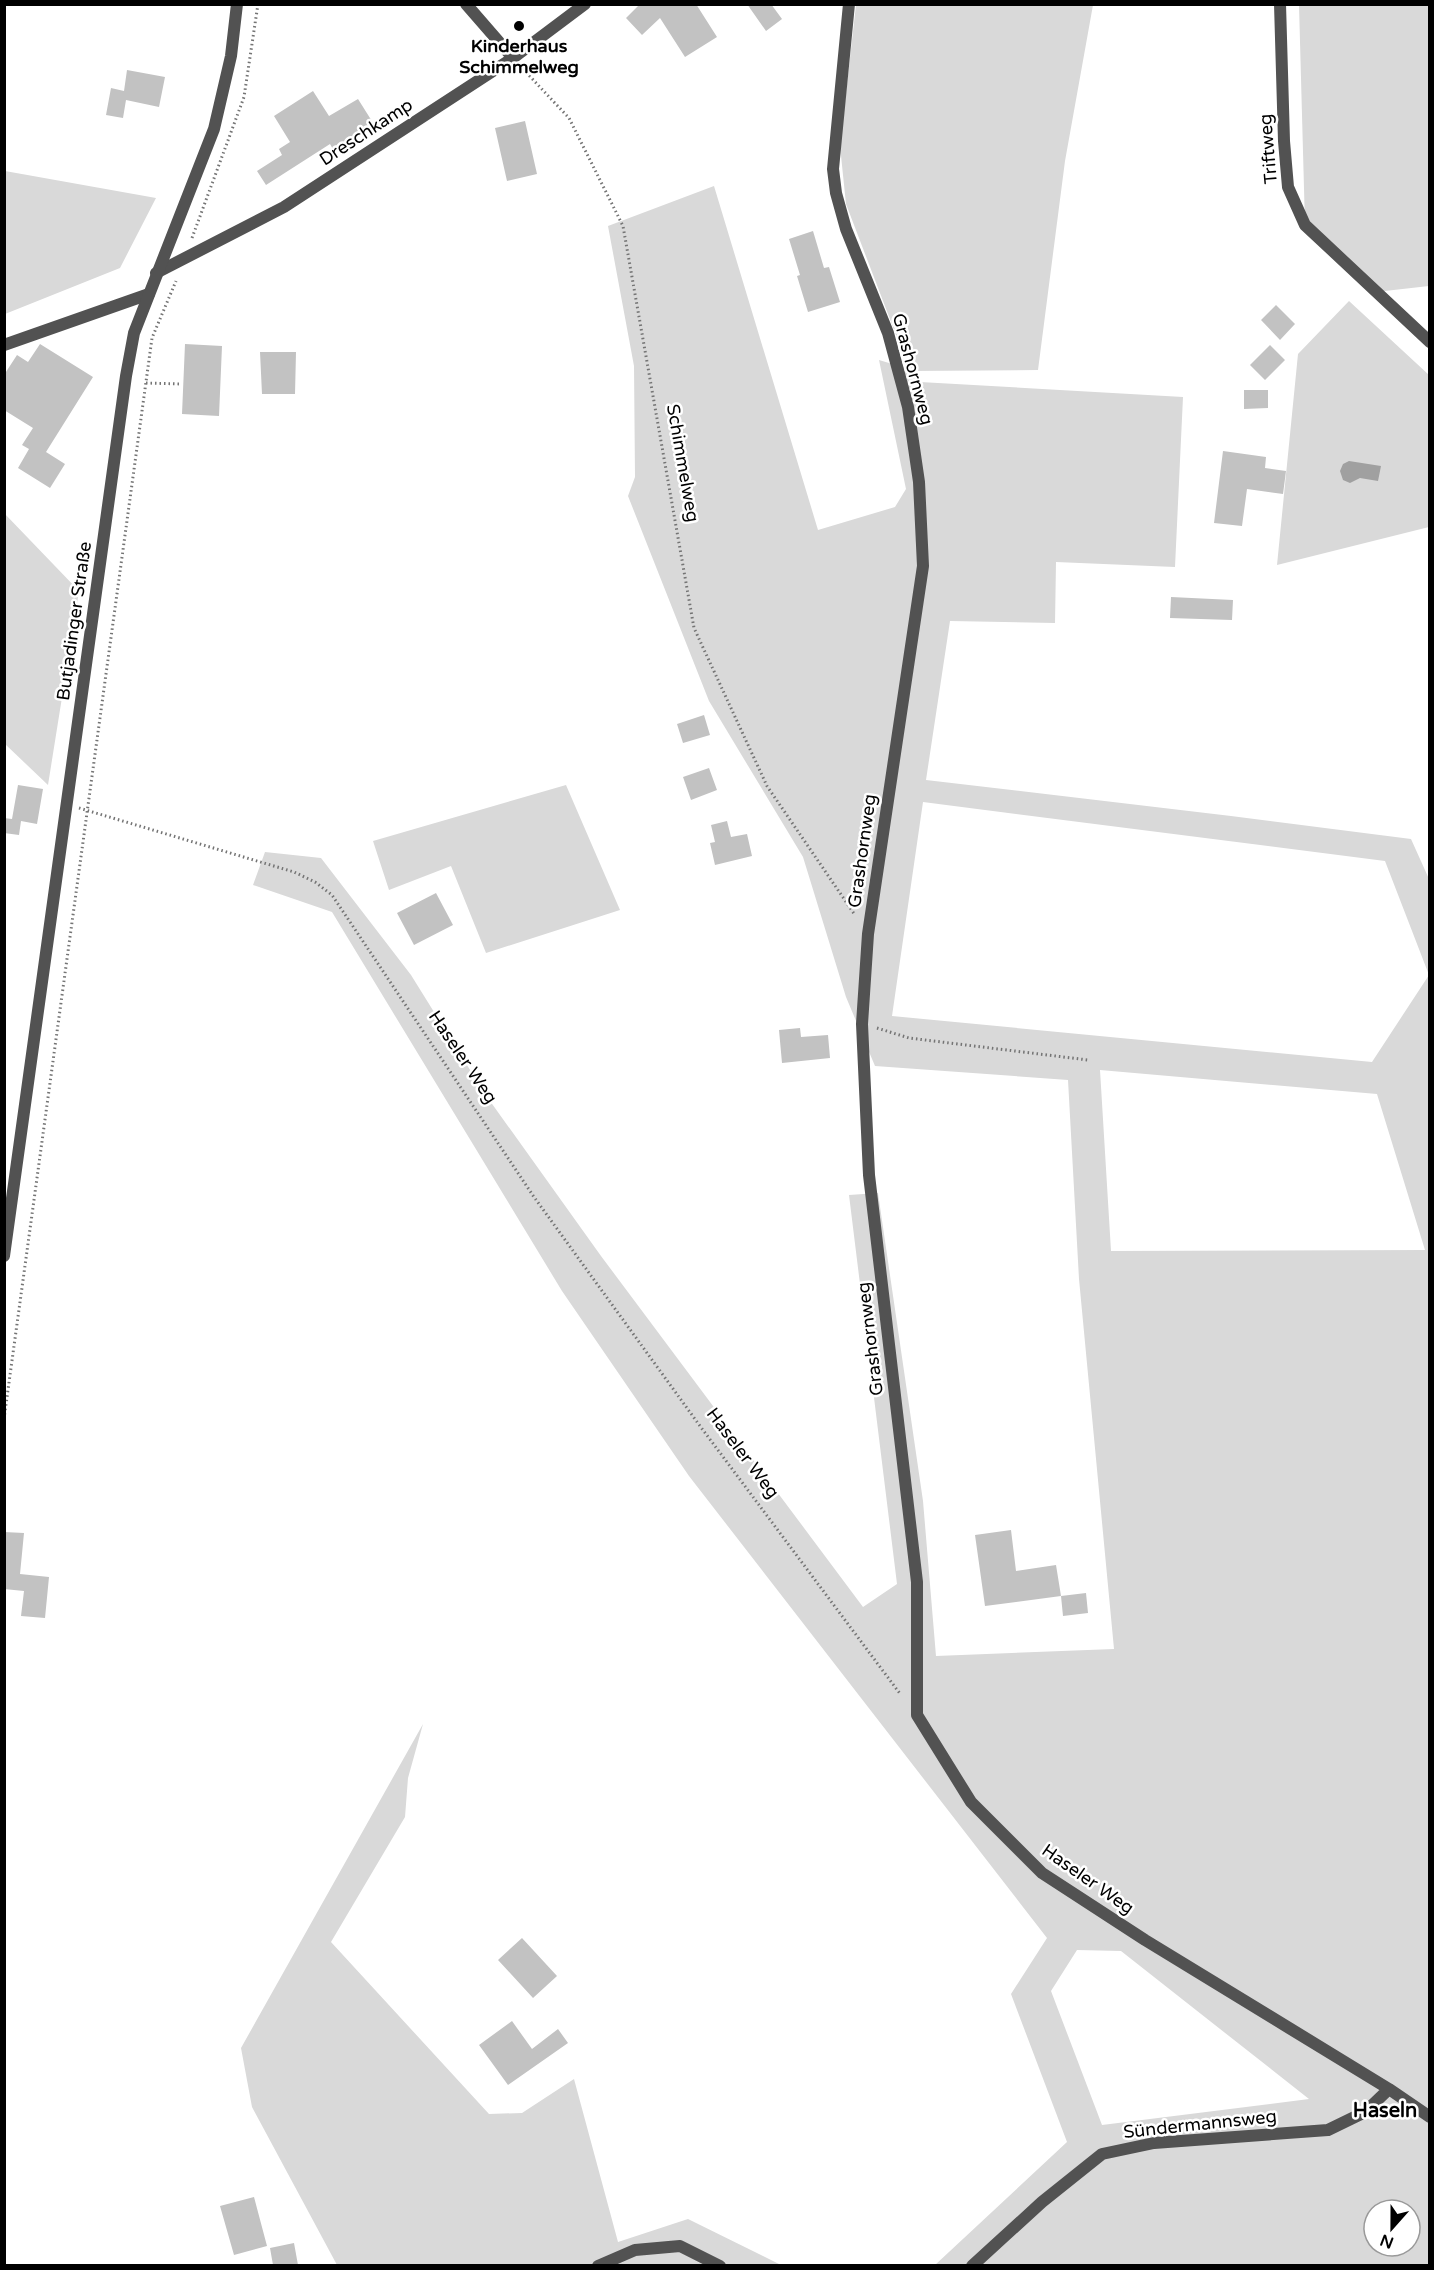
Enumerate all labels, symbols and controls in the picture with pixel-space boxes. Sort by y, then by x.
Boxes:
marker: Kinderhaus Schimmelweg [512,19,526,33]
place label: Kinderhaus Schimmelweg [459,35,579,78]
street label: Dreschkamp [315,94,417,170]
street label: Triftweg [1254,113,1282,185]
street label: Grashornweg [888,311,938,427]
street label: Schimmelweg [662,402,704,524]
street label: Butjadinger Straße [52,540,96,702]
street label: Grashornweg [843,793,881,909]
street label: Haseler Weg [424,1006,502,1108]
street label: Grashornweg [852,1281,888,1397]
street label: Haseler Weg [702,1403,784,1503]
street label: Haseler Weg [1038,1839,1138,1919]
district label: Haseln [1353,2099,1417,2123]
street label: Sündermannsweg [1122,2105,1278,2143]
north arrow [1362,2198,1422,2258]
text: N [1377,2229,1397,2253]

